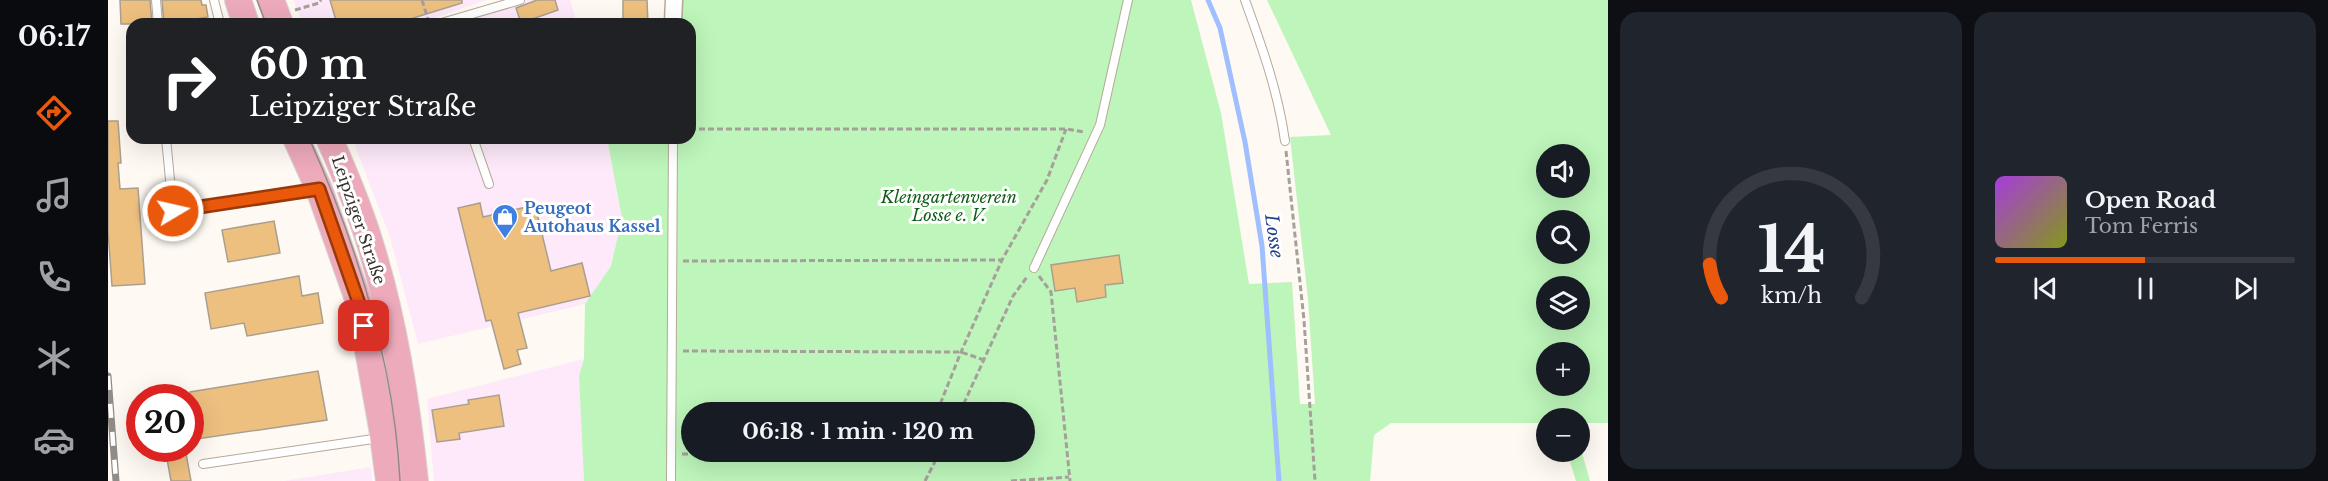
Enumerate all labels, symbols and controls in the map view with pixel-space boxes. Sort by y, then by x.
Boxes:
text: 06:17 [18,20,90,53]
text: 60 m [249,38,367,90]
icon: right [150,42,228,120]
text: Leipziger Straße [249,90,476,123]
icon: directions [33,92,75,134]
map controls [1536,144,1590,462]
button: sound [1536,144,1590,198]
street label: Leipziger Straße [328,153,390,287]
icon: music [33,174,75,216]
position arrow [141,179,205,243]
park label: Kleingartenverein Losse e. V. [880,187,1017,225]
text: Open Road [2085,187,2216,214]
place label: Peugeot Autohaus Kassel [523,198,661,236]
shop icon: Peugeot Autohaus Kassel [490,202,520,240]
button: search [1536,210,1590,264]
text: 14 [1757,211,1825,289]
water label: Losse [1260,212,1288,259]
text: Tom Ferris [2085,214,2198,238]
icon: phone [33,256,75,298]
icon: previous [2029,272,2062,305]
icon: pause [2129,272,2162,305]
icon: next [2229,272,2262,305]
button: layers [1536,276,1590,330]
text: km/h [1761,282,1822,309]
pin [338,300,389,351]
icon: arrive [347,309,380,342]
icon: climate [33,337,75,379]
button: + [1536,342,1590,396]
speed limit sign: 20 [126,384,204,462]
button: − [1536,408,1590,462]
text: 06:18 · 1 min · 120 m [742,418,974,445]
icon: car [33,419,75,461]

